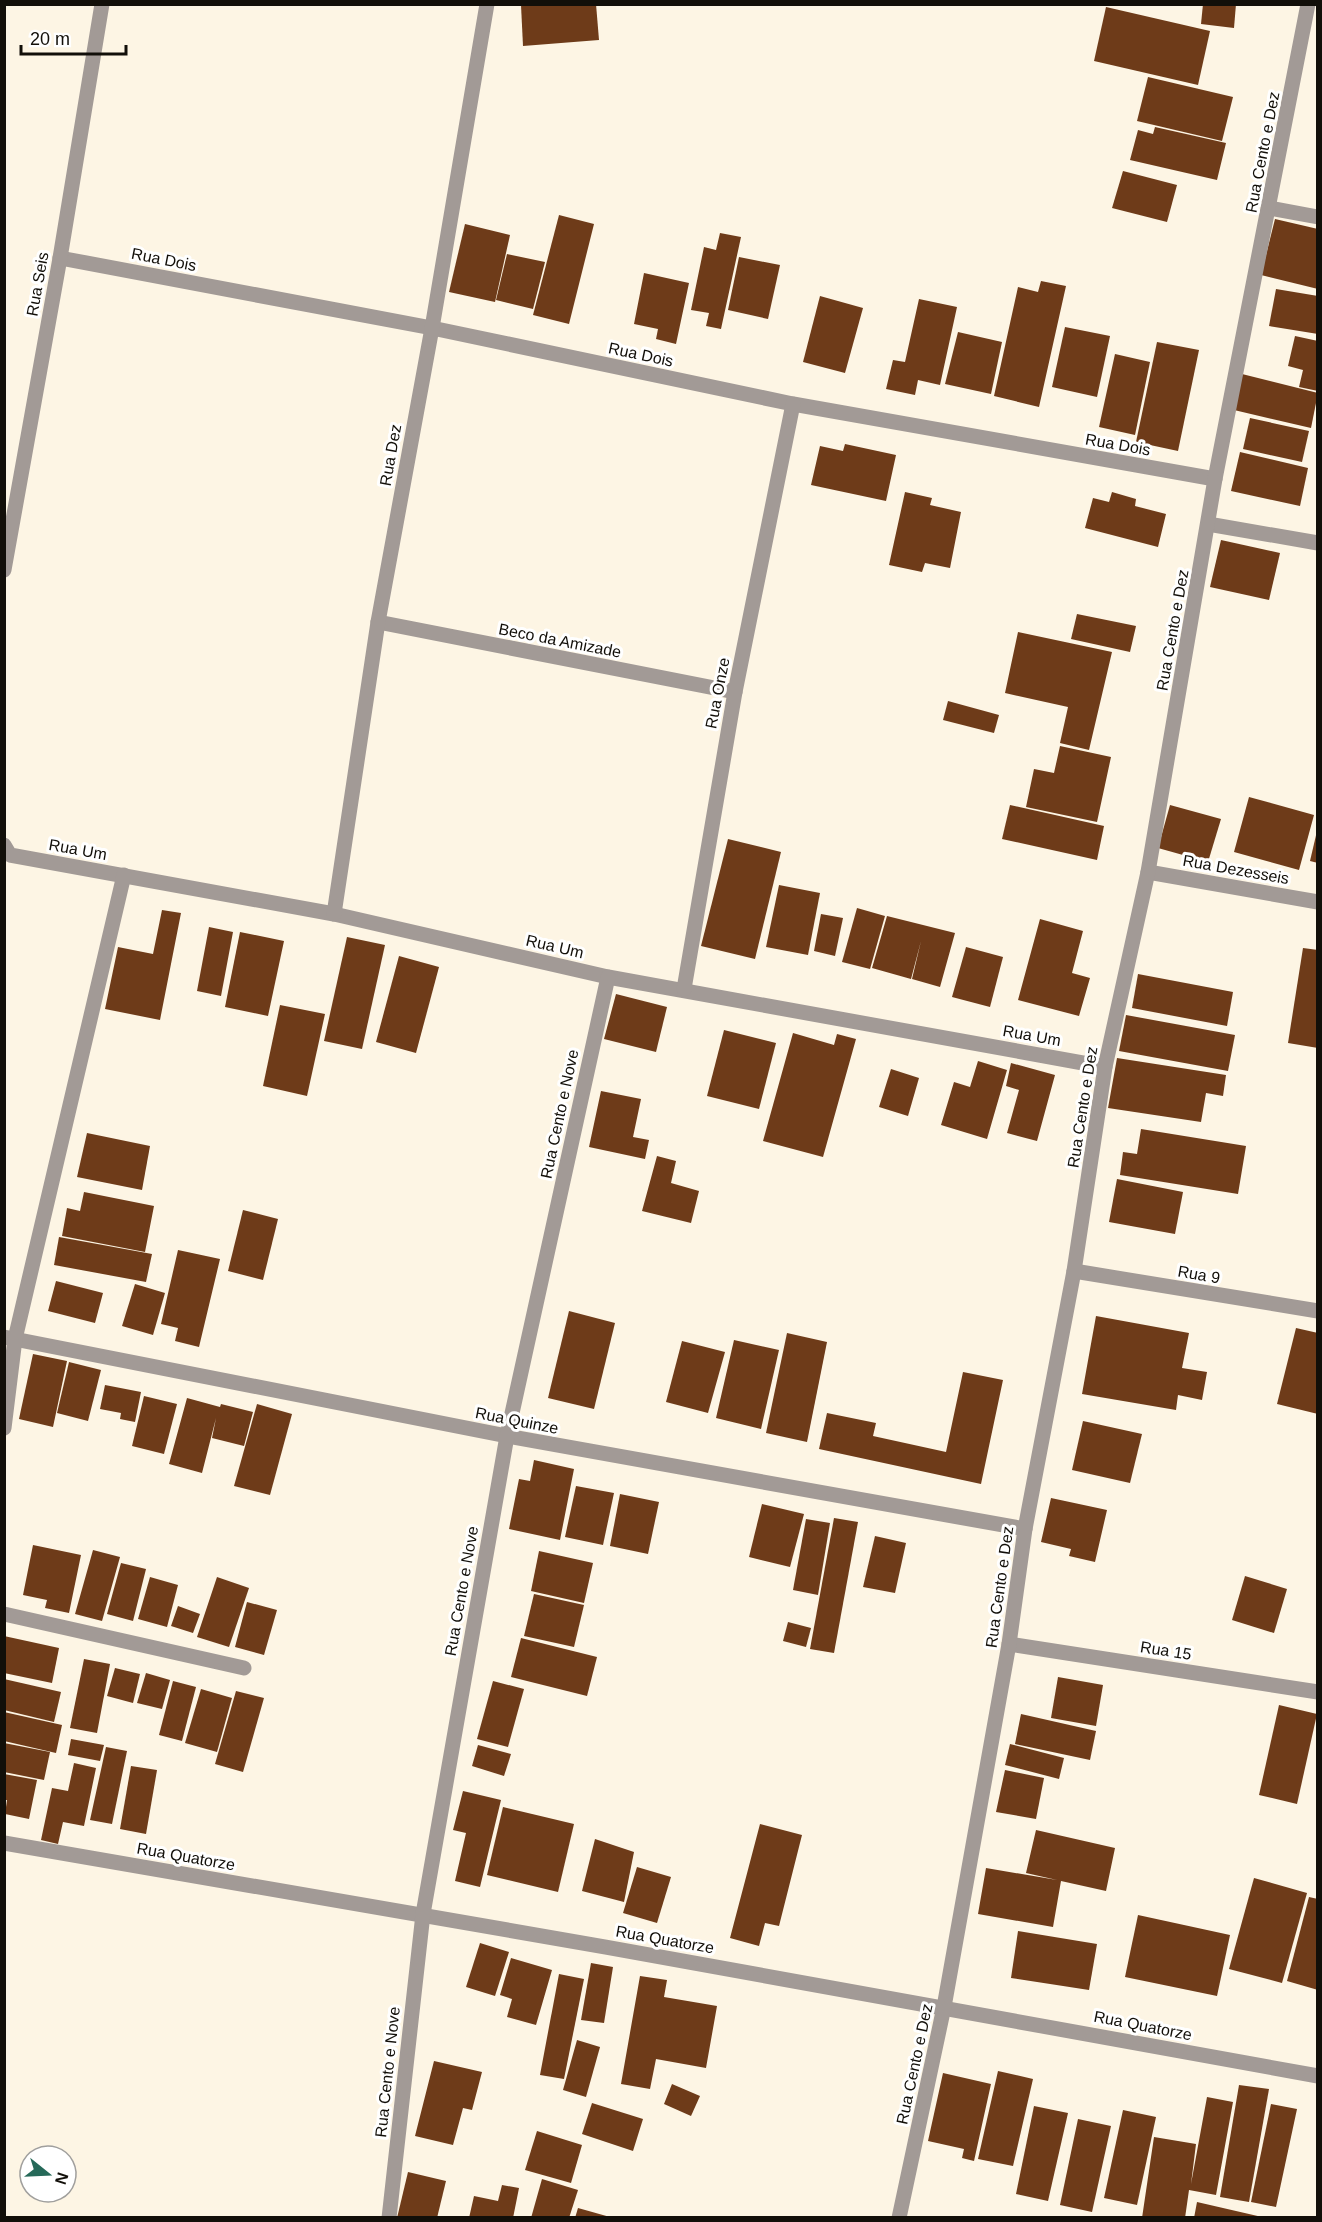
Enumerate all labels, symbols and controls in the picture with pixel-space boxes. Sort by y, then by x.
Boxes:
scale bar [21,18,126,56]
text: 20 m [30,29,70,49]
street label: Rua Cento e Dez [1242,90,1283,214]
street label: Rua Dois [130,245,198,274]
street label: Rua Seis [23,251,52,318]
street label: Rua Dois [607,339,675,370]
street label: Rua Dez [377,423,404,487]
street label: Rua Dois [1084,430,1152,459]
street label: Rua Cento e Dez [1153,568,1192,692]
street label: Beco da Amizade [497,620,623,661]
street label: Rua Onze [702,656,733,730]
street label: Rua Um [48,836,108,863]
street label: Rua Dezesseis [1181,852,1290,887]
street label: Rua Um [524,932,585,961]
street label: Rua Um [1002,1022,1062,1049]
street label: Rua Cento e Dez [1064,1045,1100,1169]
street label: Rua Cento e Nove [537,1048,582,1180]
street label: Rua 9 [1176,1262,1222,1287]
street label: Rua Quinze [474,1404,560,1437]
street label: Rua Cento e Nove [442,1525,481,1657]
street label: Rua Cento e Dez [983,1525,1016,1649]
street label: Rua 15 [1139,1638,1193,1663]
street label: Rua Quatorze [135,1839,237,1874]
street label: Rua Quatorze [614,1922,716,1957]
street label: Rua Cento e Dez [893,2002,936,2126]
street label: Rua Cento e Nove [372,2006,403,2138]
street label: Rua Quatorze [1092,2008,1194,2043]
north arrow [18,2144,78,2204]
text: N [52,2170,72,2187]

